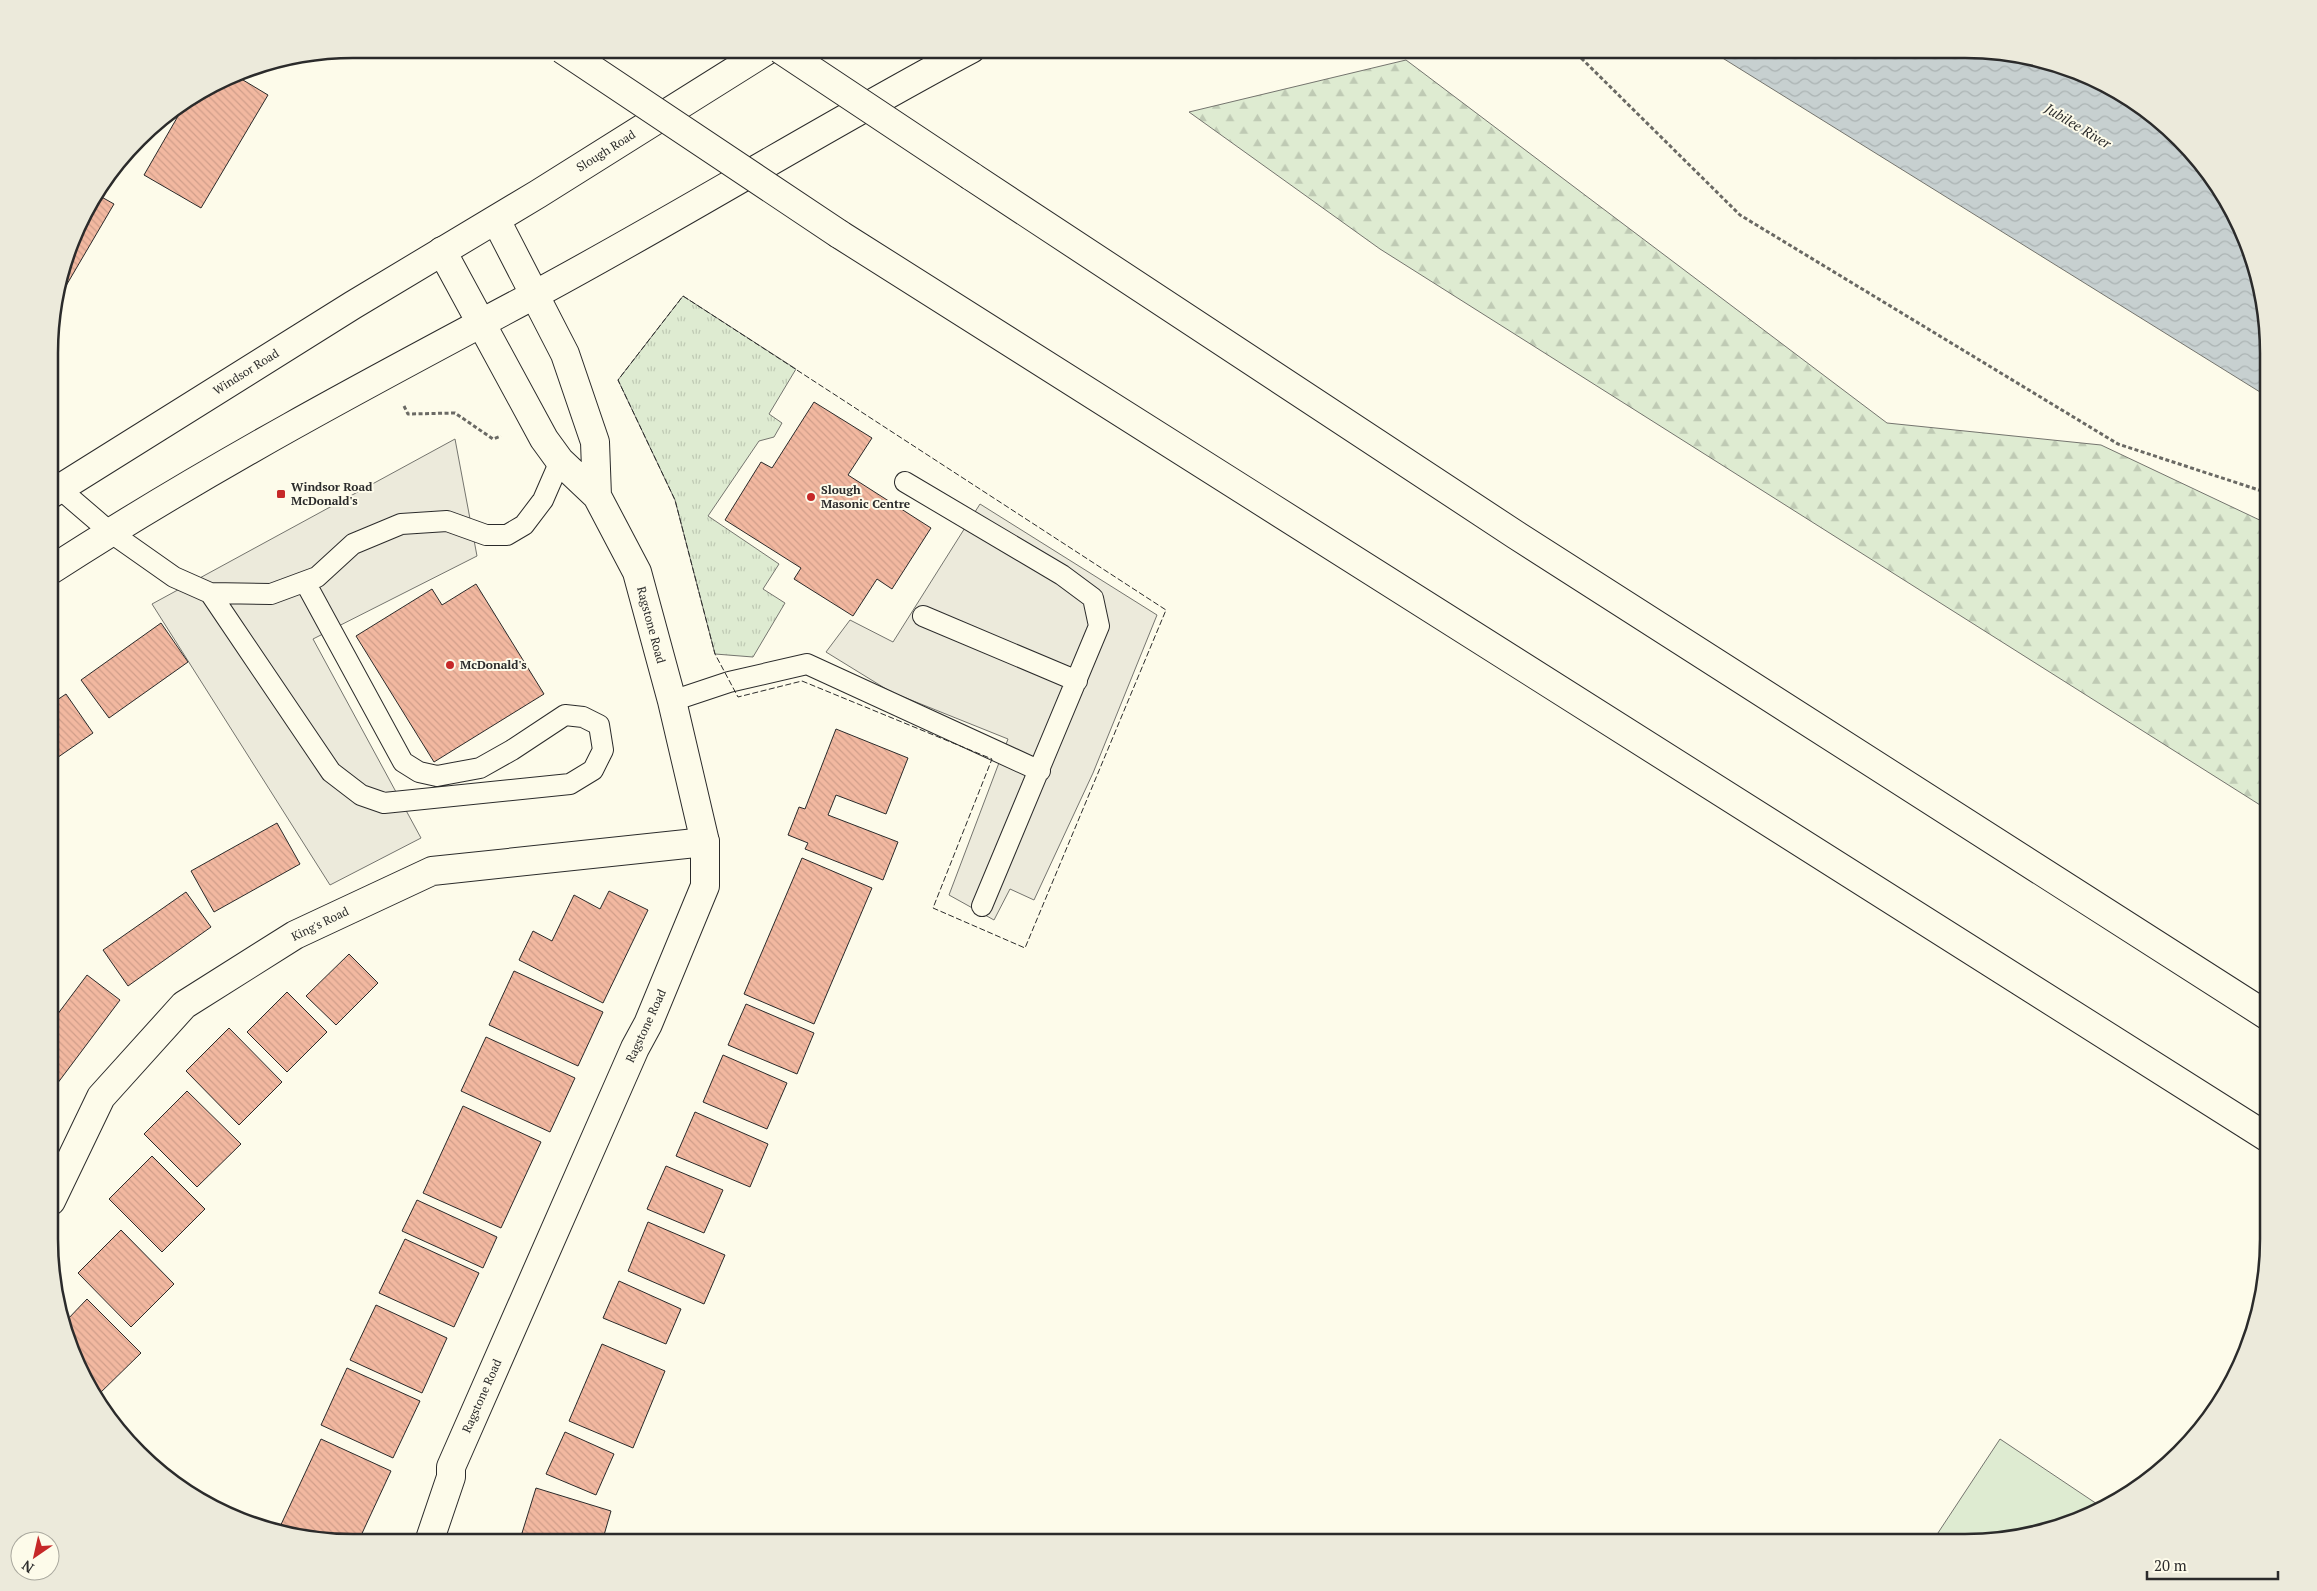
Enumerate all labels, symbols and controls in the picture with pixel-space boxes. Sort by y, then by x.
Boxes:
water label: Jubilee River [2041,98,2115,153]
street label: Slough Road [574,126,638,175]
street label: Windsor Road [210,345,282,398]
place label: Windsor Road McDonald's [291,479,373,508]
place label: Slough Masonic Centre [821,482,911,511]
marker: Windsor Road McDonald's [275,488,287,500]
marker: Slough Masonic Centre [805,491,817,503]
street label: Ragstone Road [634,585,669,665]
place label: McDonald's [460,657,527,672]
marker: McDonald's [444,659,456,671]
street label: King's Road [289,903,351,944]
street label: Ragstone Road [622,986,669,1065]
street label: Ragstone Road [459,1356,505,1435]
north arrow [10,1531,60,1581]
scale bar [2147,1548,2278,1580]
text: 20 m [2154,1555,2187,1575]
text: N [17,1556,37,1578]

